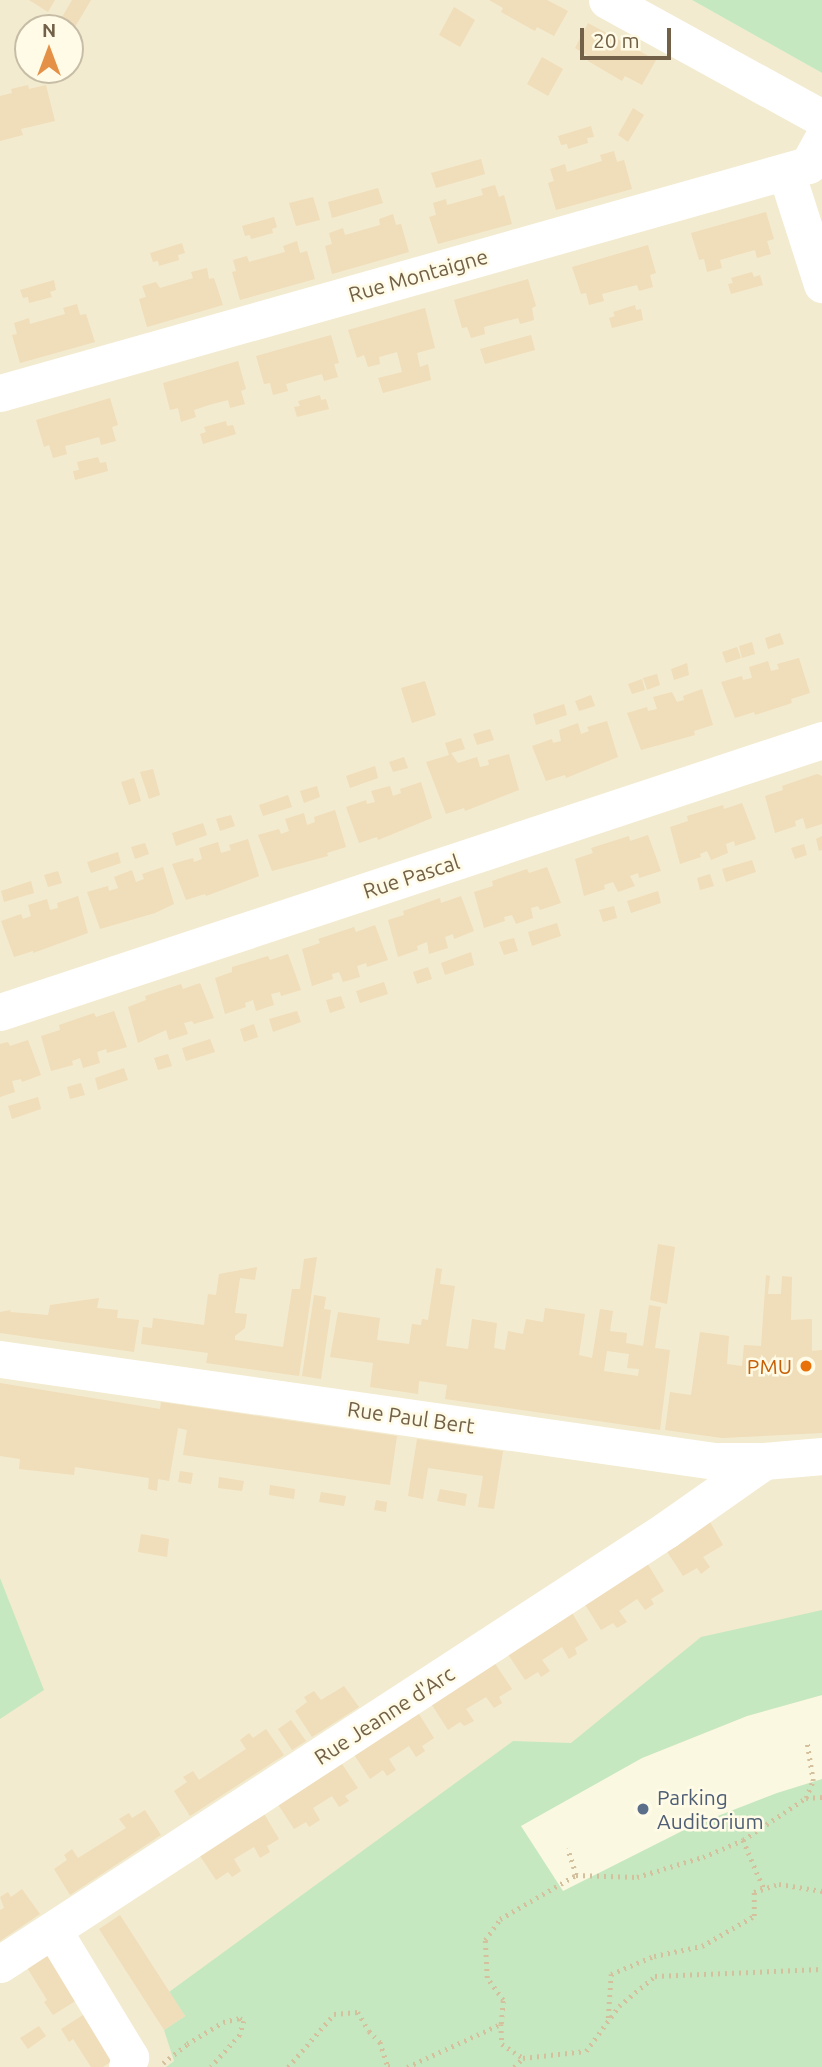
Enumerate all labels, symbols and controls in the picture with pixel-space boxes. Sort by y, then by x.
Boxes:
north arrow [14,14,84,84]
scale bar [584,14,675,58]
text: N [42,19,56,41]
text: 20 m [593,28,640,52]
street label: Rue Montaigne [345,243,491,307]
street label: Rue Pascal [360,849,462,903]
place label: PMU [747,1353,792,1379]
marker: PMU [798,1358,814,1374]
street label: Rue Paul Bert [346,1396,476,1438]
street label: Rue Jeanne d'Arc [309,1660,459,1770]
place label: Parking Auditorium [657,1784,764,1834]
marker: Parking Auditorium [635,1801,651,1817]

